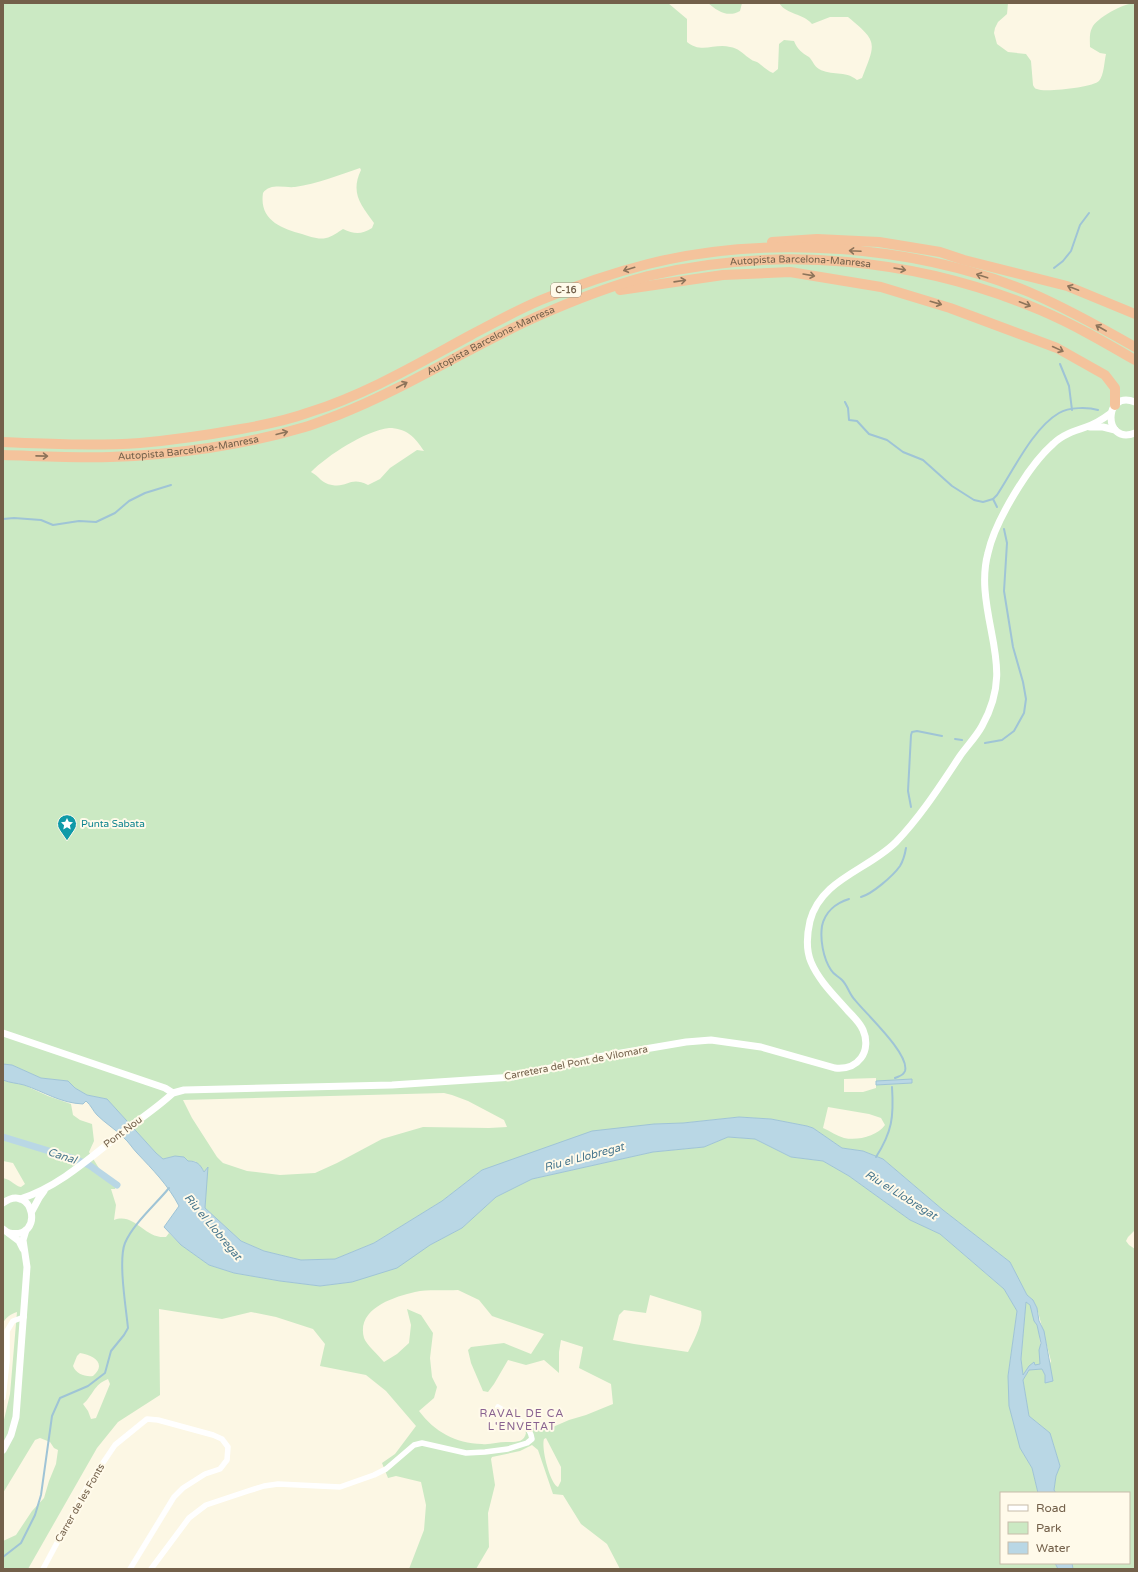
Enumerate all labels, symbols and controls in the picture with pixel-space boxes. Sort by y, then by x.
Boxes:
one-way arrow [849,247,862,254]
street label: Autopista Barcelona-Manresa [729,253,872,270]
one-way arrow [894,265,907,273]
one-way arrow [623,266,636,273]
one-way arrow [802,271,815,279]
one-way arrow [976,272,989,279]
one-way arrow [673,277,686,285]
road number: C-16 [551,283,581,297]
one-way arrow [1067,284,1079,292]
one-way arrow [929,300,942,307]
one-way arrow [1019,301,1031,309]
street label: Autopista Barcelona-Manresa [425,304,557,378]
one-way arrow [1095,323,1107,331]
one-way arrow [1051,346,1063,353]
one-way arrow [396,381,408,388]
one-way arrow [275,429,288,436]
street label: Autopista Barcelona-Manresa [118,433,260,463]
one-way arrow [35,452,48,460]
place icon: Punta Sabata [56,813,78,841]
place label: Punta Sabata [81,818,145,830]
street label: Carretera del Pont de Vilomara [503,1043,649,1083]
street label: Pont Nou [101,1114,145,1150]
water label: Riu el Llobregat [543,1140,627,1174]
water label: Canal [46,1145,79,1167]
water label: Riu el Llobregat [863,1168,941,1223]
water label: Riu el Llobregat [182,1191,246,1264]
district label: RAVAL DE CA L'ENVETAT [479,1407,565,1433]
street label: Carrer de les Fonts [53,1461,107,1544]
legend [1000,1492,1130,1564]
text: Road [1036,1501,1066,1515]
text: Park [1036,1521,1062,1535]
text: Water [1036,1541,1071,1555]

